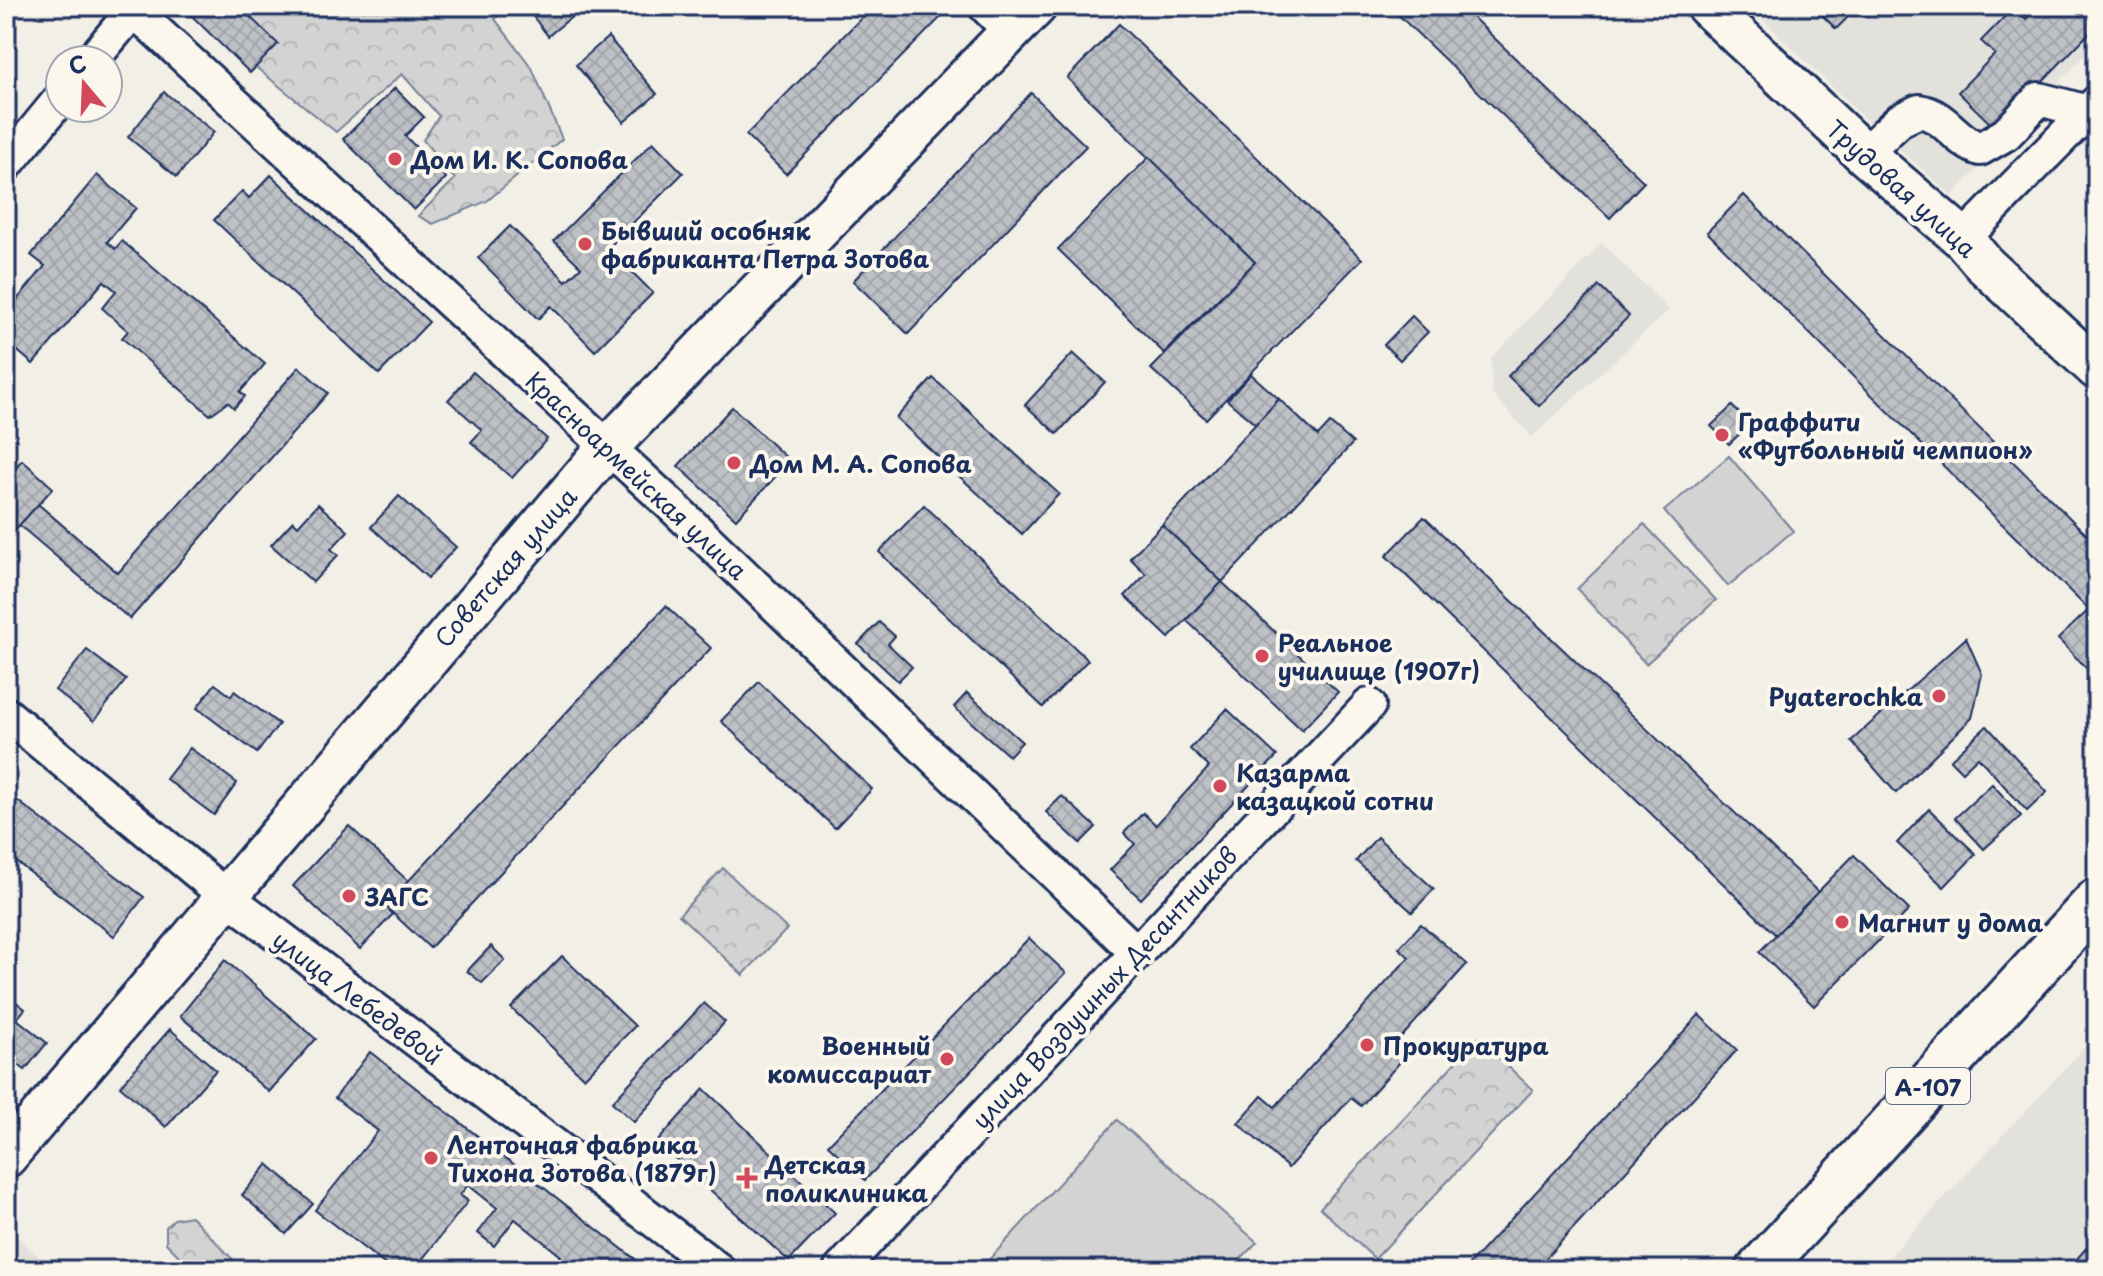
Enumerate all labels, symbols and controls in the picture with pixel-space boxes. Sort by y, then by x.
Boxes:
north arrow [44,44,124,124]
text: С [64,45,90,82]
street label: Трудовая улица [1819,111,1985,265]
place label: Дом И. К. Сопова [410,141,629,177]
marker: Дом И. К. Сопова [386,150,404,168]
place label: Бывший особняк фабриканта Петра Зотова [601,212,930,276]
marker: Бывший особняк фабриканта Петра Зотова [576,235,594,253]
street label: Красноармейская улица [518,363,756,587]
place label: Граффити «Футбольный чемпион» [1738,403,2033,467]
marker: Граффити «Футбольный чемпион» [1713,426,1731,444]
place label: Дом М. А. Сопова [749,445,972,481]
marker: Дом М. А. Сопова [725,454,743,472]
street label: Советская улица [425,479,585,655]
place label: Реальное училище (1907г) [1278,624,1480,688]
marker: Реальное училище (1907г) [1253,647,1271,665]
place label: Pyaterochka [1768,678,1924,714]
marker: Pyaterochka [1930,687,1948,705]
place label: Казарма казацкой сотни [1236,754,1434,818]
marker: Казарма казацкой сотни [1211,777,1229,795]
street label: улица Воздушных Десантников [963,837,1245,1137]
place label: ЗАГС [364,878,429,914]
marker: ЗАГС [340,887,358,905]
place label: Магнит у дома [1858,904,2044,940]
marker: Магнит у дома [1833,913,1851,931]
street label: улица Лебедевой [266,921,450,1073]
place label: Военный комиссариат [767,1027,932,1091]
place label: Прокуратура [1383,1027,1550,1063]
marker: Прокуратура [1358,1036,1376,1054]
marker: Военный комиссариат [938,1050,956,1068]
road number: А-107 [1886,1068,1970,1104]
place label: Ленточная фабрика Тихона Зотова (1879г) [447,1126,717,1190]
place label: Детская поликлиника [764,1146,928,1210]
marker: Ленточная фабрика Тихона Зотова (1879г) [422,1149,440,1167]
marker: Детская поликлиника [736,1167,758,1189]

